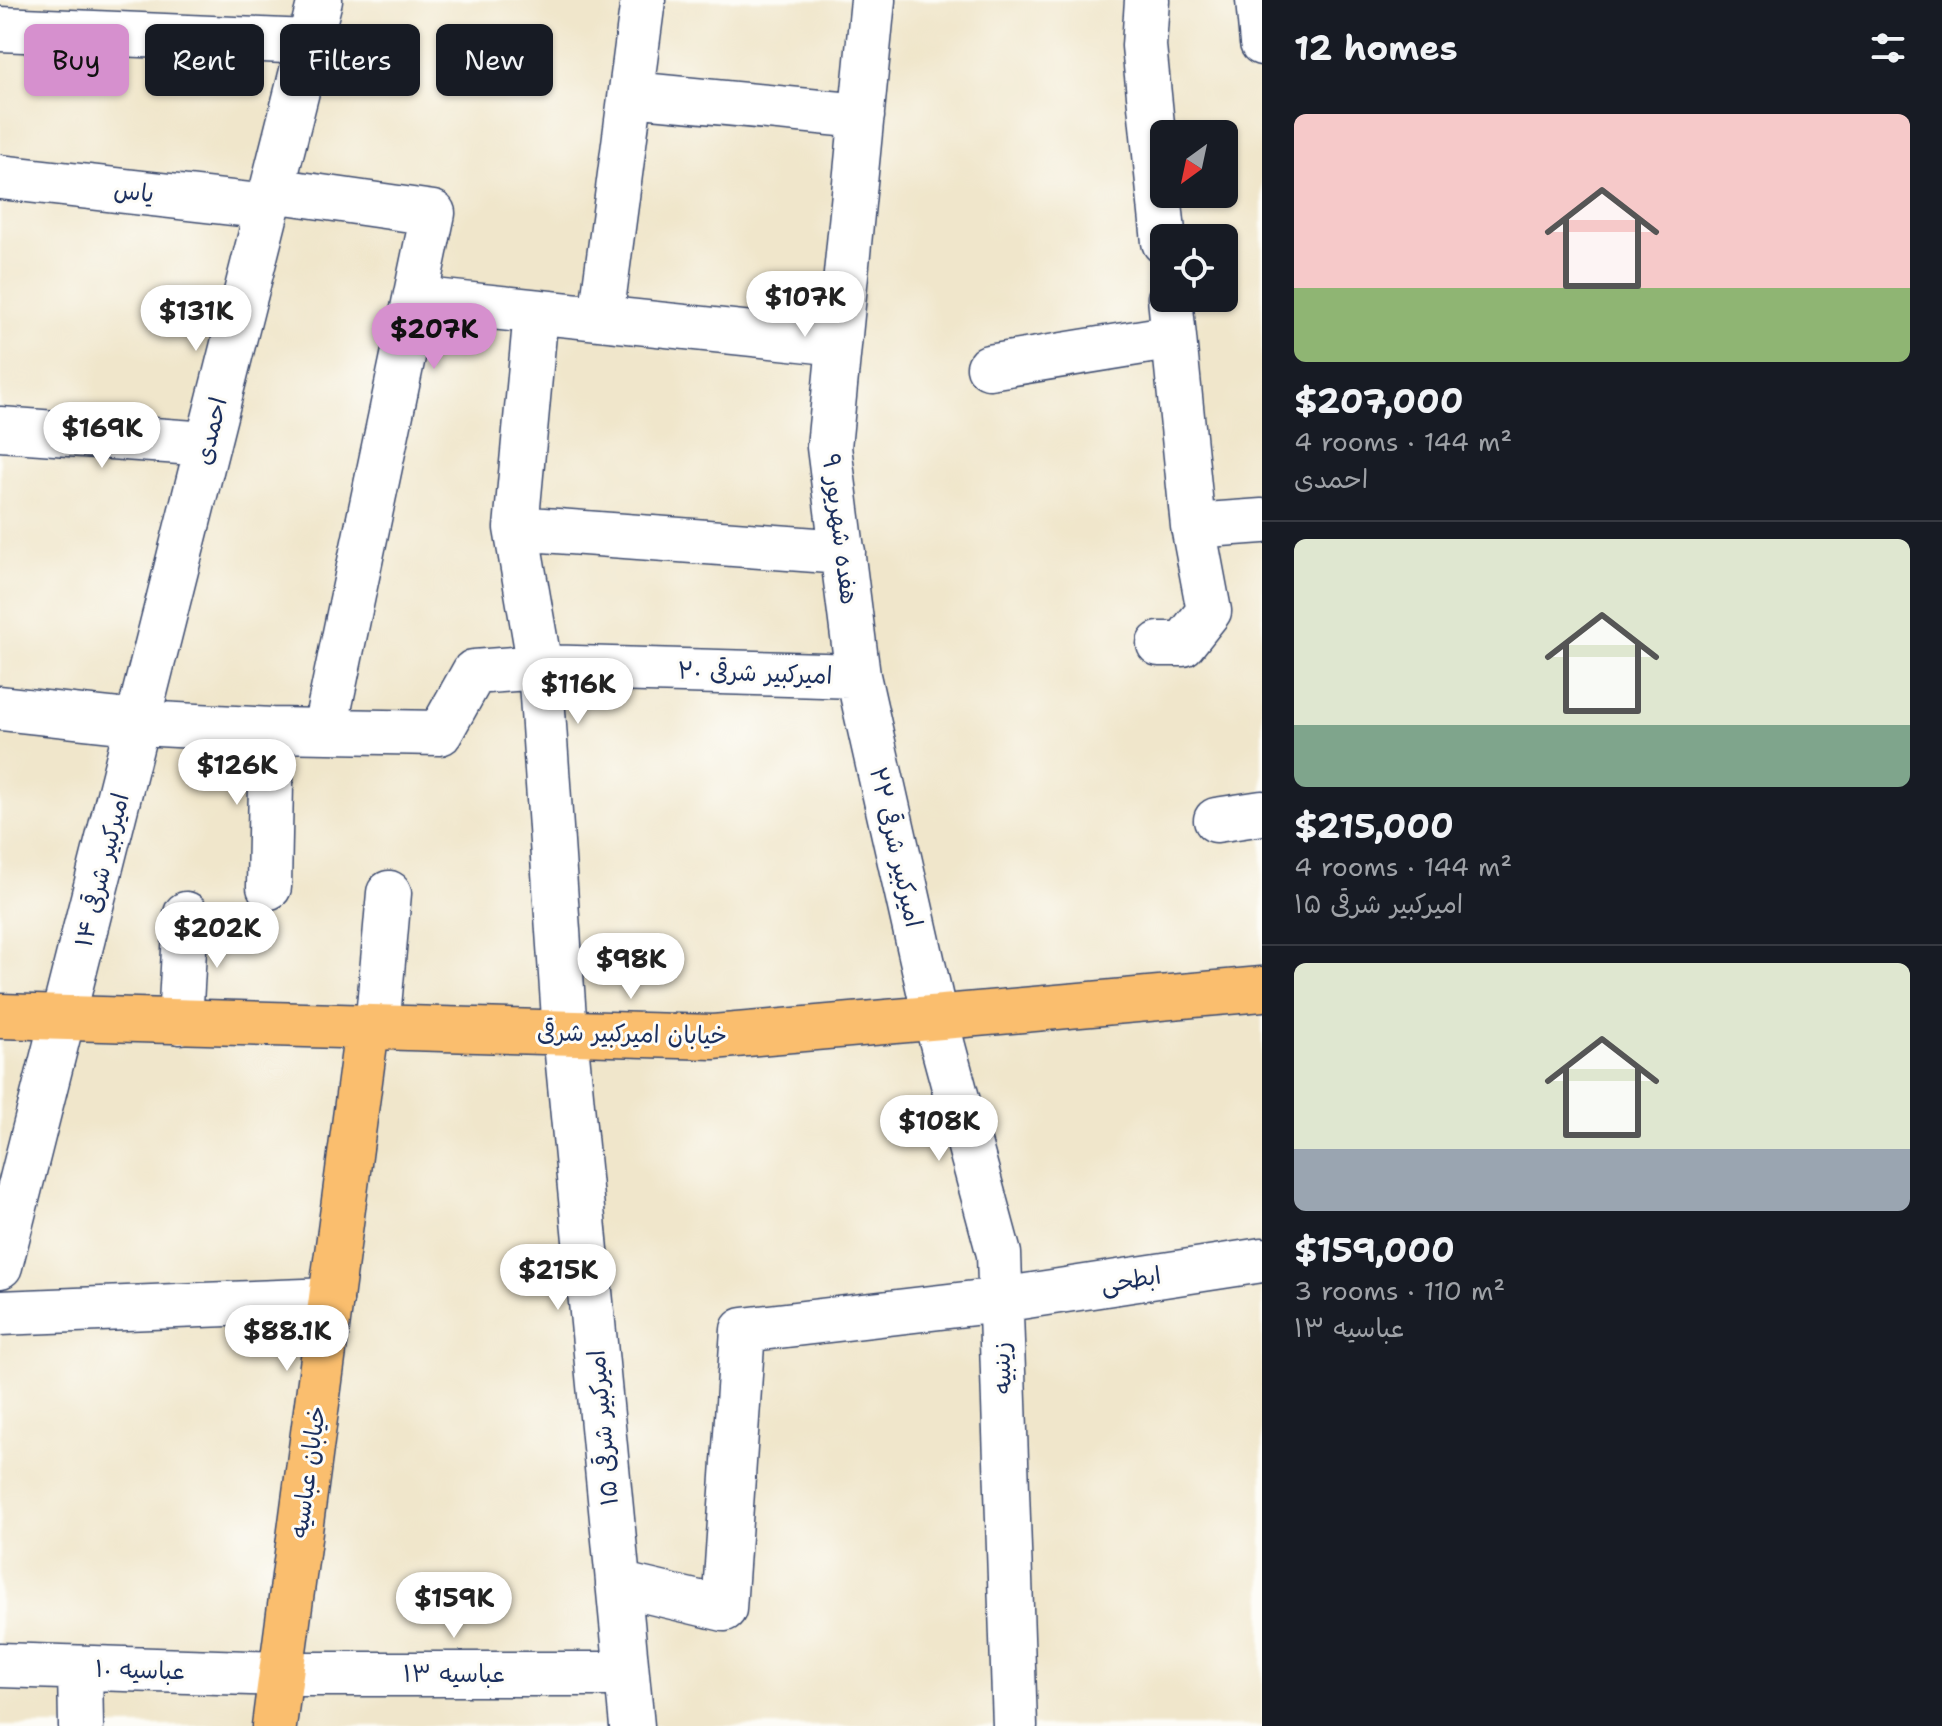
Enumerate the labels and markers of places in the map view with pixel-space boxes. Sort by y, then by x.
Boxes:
pin: $107K [749,271,861,339]
pin: $131K [140,285,252,353]
pin: $207K [378,303,490,371]
pin: $169K [46,402,158,470]
pin: $116K [522,658,634,726]
pin: $126K [181,739,293,807]
pin: $202K [161,902,273,970]
pin: $98K [584,933,678,1001]
pin: $108K [883,1095,995,1163]
pin: $215K [502,1244,614,1312]
pin: $88.1K [222,1305,352,1373]
pin: $159K [398,1572,510,1640]

